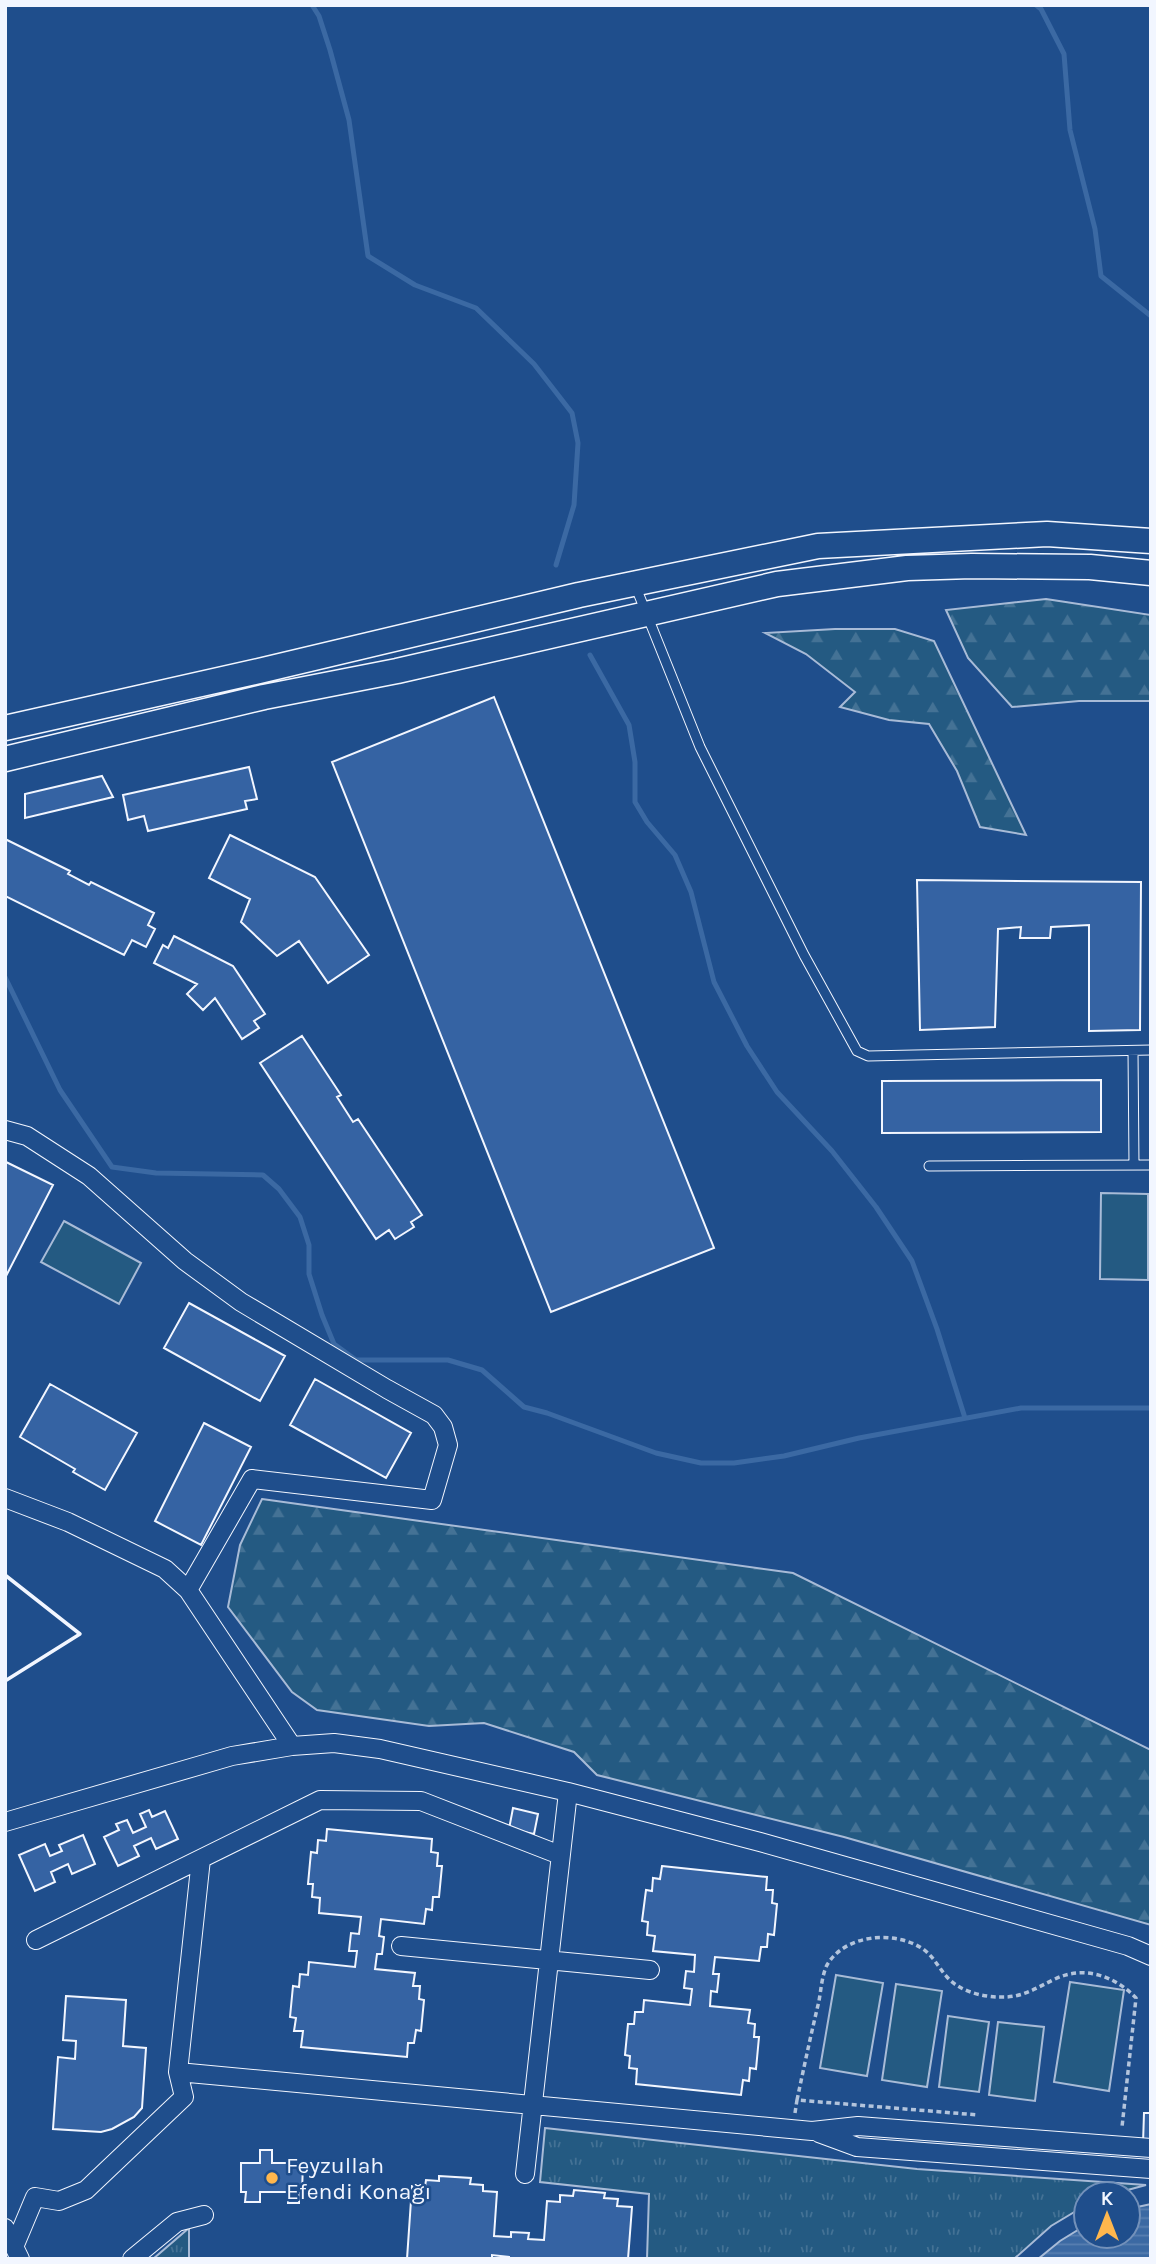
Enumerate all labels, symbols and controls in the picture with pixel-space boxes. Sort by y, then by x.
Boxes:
place label: Feyzullah Efendi Konağı [286,2152,431,2205]
marker: Feyzullah Efendi Konağı [264,2170,280,2186]
north arrow [1072,2180,1142,2250]
text: K [1101,2188,1114,2210]

